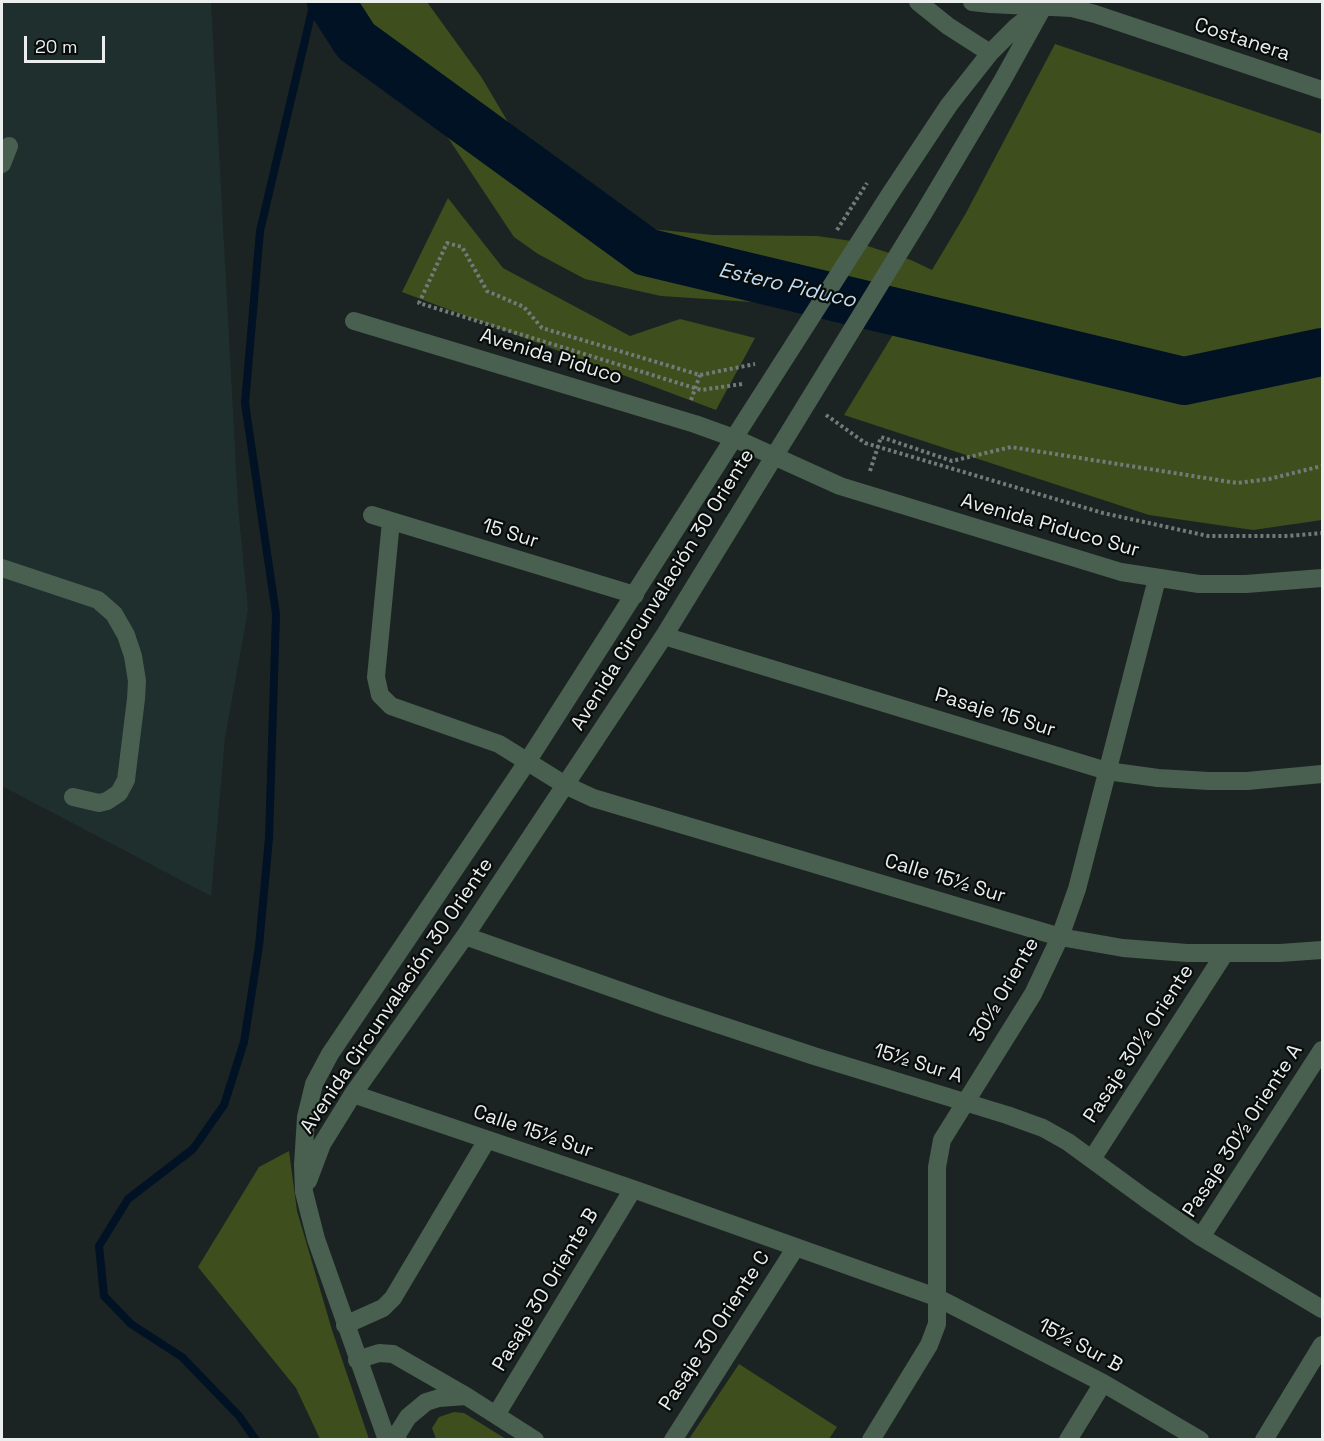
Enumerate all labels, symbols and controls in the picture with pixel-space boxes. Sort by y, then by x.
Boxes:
street label: Costanera [1191,13,1293,67]
scale bar [27,24,108,62]
text: 20 m [35,35,78,58]
water label: Estero Piduco [716,258,858,314]
street label: Avenida Piduco [477,324,625,390]
street label: Avenida Circunvalación 30 Oriente [566,445,760,735]
street label: Avenida Piduco Sur [958,489,1142,563]
street label: 15 Sur [479,514,541,554]
street label: Pasaje 15 Sur [932,683,1058,743]
street label: Calle 15½ Sur [882,849,1008,909]
street label: Avenida Circunvalación 30 Oriente [296,854,498,1138]
street label: 30½ Oriente [965,933,1045,1047]
street label: Pasaje 30½ Oriente [1079,960,1199,1128]
street label: 15½ Sur A [871,1039,965,1089]
street label: Pasaje 30½ Oriente A [1178,1040,1308,1222]
street label: Calle 15½ Sur [470,1100,596,1164]
street label: Pasaje 30 Oriente B [488,1204,604,1376]
street label: Pasaje 30 Oriente C [654,1247,776,1415]
street label: 15½ Sur B [1034,1314,1126,1378]

